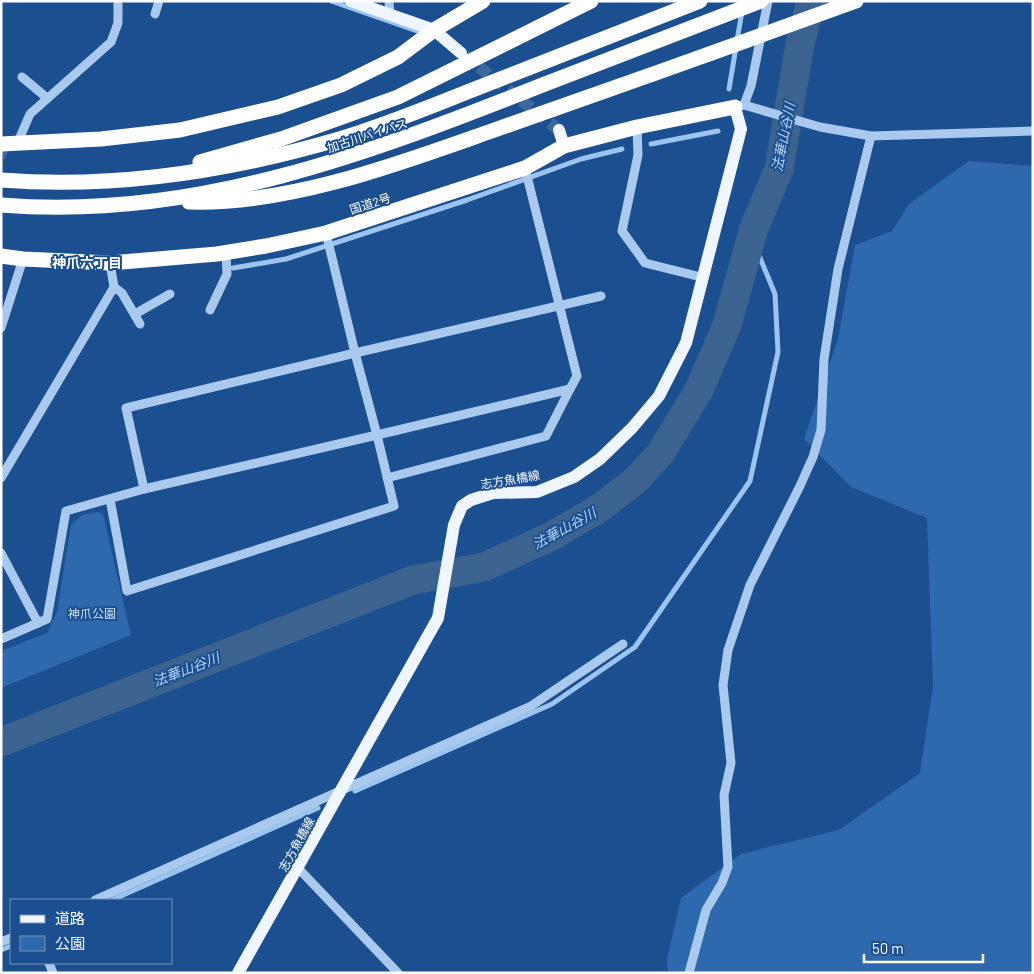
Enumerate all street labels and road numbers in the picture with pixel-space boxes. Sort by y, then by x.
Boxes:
street label: 加古川バイパス [325,115,409,155]
street label: 国道2号 [348,190,392,216]
street label: 志方魚橋線 [479,467,541,491]
street label: 志方魚橋線 [275,814,317,874]

